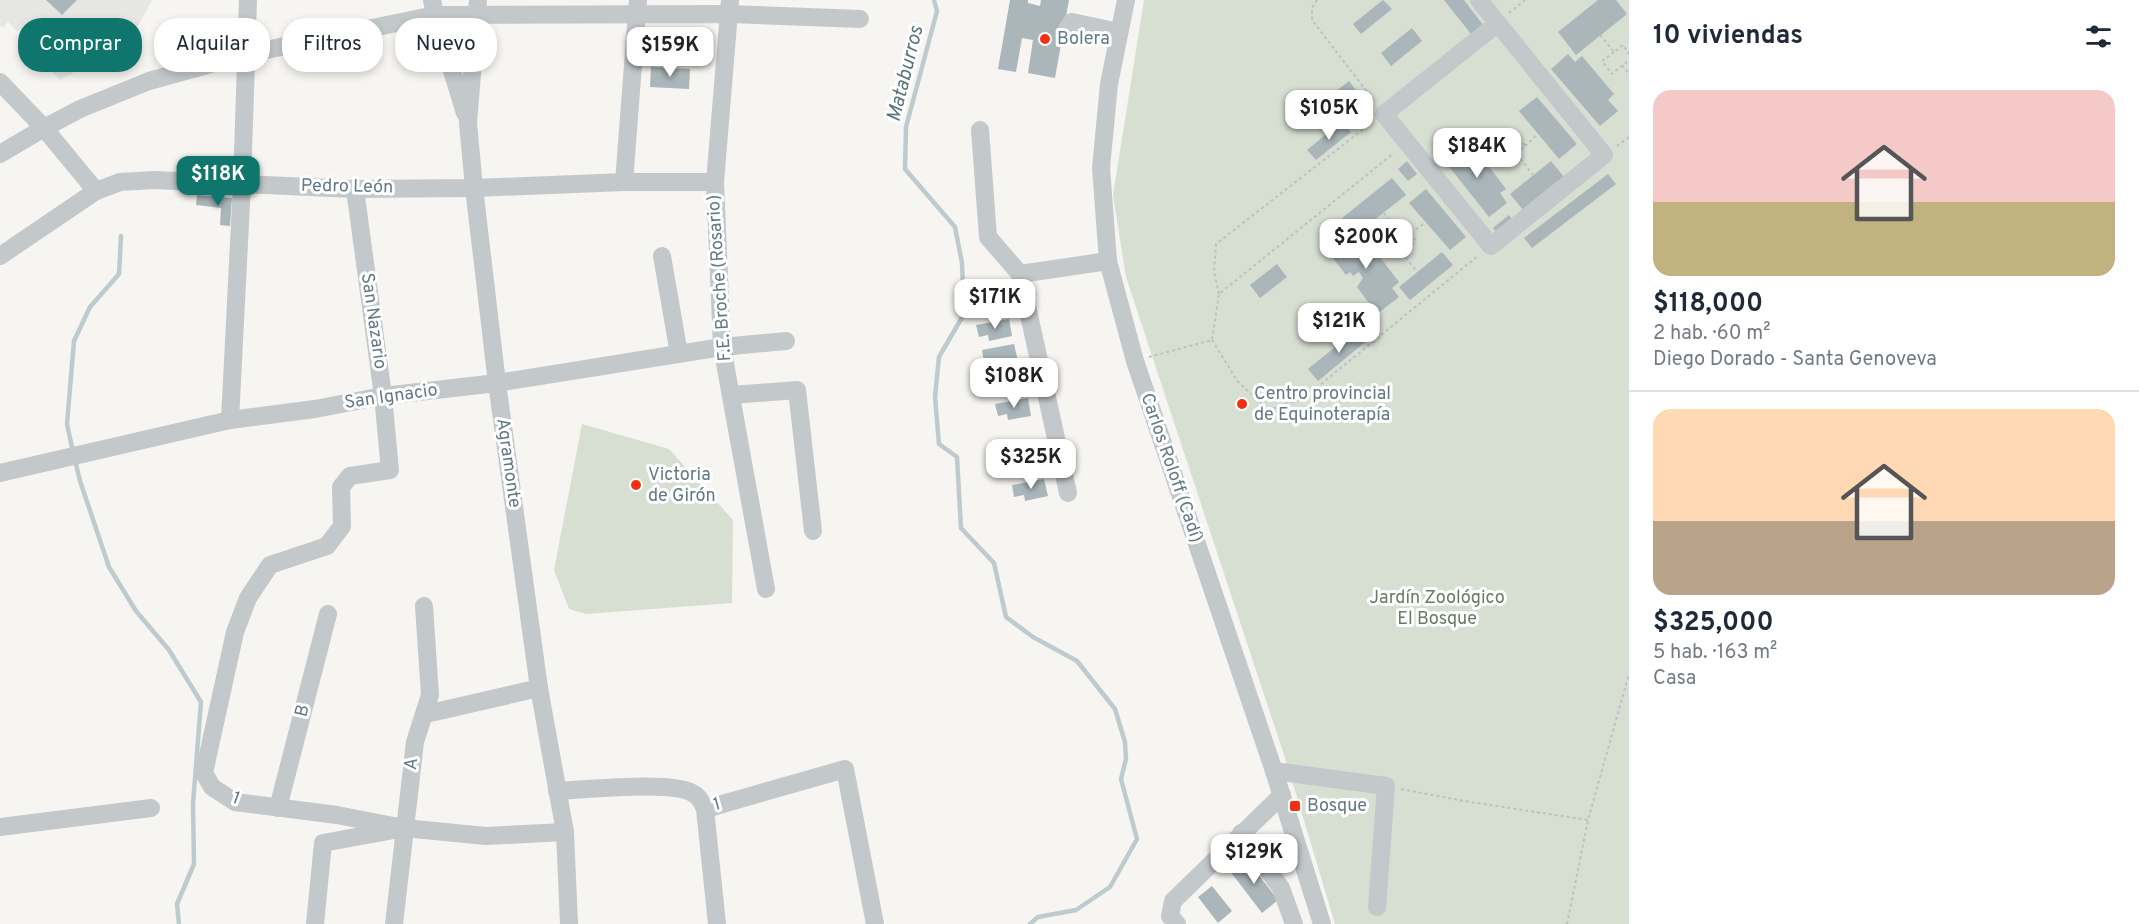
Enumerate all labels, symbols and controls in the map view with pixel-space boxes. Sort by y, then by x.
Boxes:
chip: Comprar [18,18,142,72]
chip: Alquilar [154,18,270,72]
chip: Filtros [282,18,383,72]
chip: Nuevo [395,18,497,72]
text: 10 viviendas [1653,20,1803,53]
icon: filters [2082,20,2115,53]
water label: Mataburros [882,22,931,125]
pin: $159K [628,27,712,78]
place label: Bolera [1057,28,1110,51]
marker: Bolera [1038,32,1052,46]
text: $159K [641,33,699,59]
pin: $105K [1287,90,1371,141]
text: $105K [1299,96,1359,122]
pin: $184K [1435,128,1519,179]
icon: home [1830,129,1938,237]
text: $184K [1447,134,1507,160]
pin: $118K [176,156,260,207]
text: $118K [191,162,245,188]
street label: Pedro León [301,175,393,199]
street label: F.E. Broche (Rosario) [703,194,737,362]
pin: $200K [1324,219,1408,270]
text: $200K [1334,225,1398,251]
street label: San Nazario [355,271,391,371]
pin: $171K [953,279,1037,330]
text: $171K [968,285,1022,311]
text: $118,000 [1653,288,1763,321]
pin: $121K [1297,303,1381,354]
text: $121K [1312,309,1366,335]
text: 2 hab. · 60 m² [1653,321,1771,347]
text: Diego Dorado - Santa Genoveva [1653,347,1937,373]
pin: $108K [972,358,1056,409]
text: $108K [984,364,1044,390]
street label: San Ignacio [343,379,439,415]
place label: Centro provincial de Equinoterapía [1254,383,1391,427]
street label: Carlos Roloff (Cadí) [1135,390,1207,546]
marker: Centro provincial de Equinoterapía [1235,397,1249,411]
street label: Agramonte [490,417,526,509]
pin: $325K [989,439,1073,490]
text: $325K [1000,445,1062,471]
icon: home [1830,448,1938,556]
place label: Victoria de Girón [648,464,716,508]
marker: Victoria de Girón [629,478,643,492]
park label: Jardín Zoológico El Bosque [1369,587,1505,631]
text: $325,000 [1653,607,1774,640]
text: 5 hab. · 163 m² [1653,640,1777,666]
text: Casa [1653,666,1696,692]
street label: B [290,702,316,720]
street label: A [400,757,424,771]
street label: 1 [229,787,243,811]
street label: 1 [711,793,723,817]
place label: Bosque [1307,795,1367,818]
marker: Bosque [1288,799,1302,813]
pin: $129K [1212,834,1296,885]
text: $129K [1225,840,1283,866]

